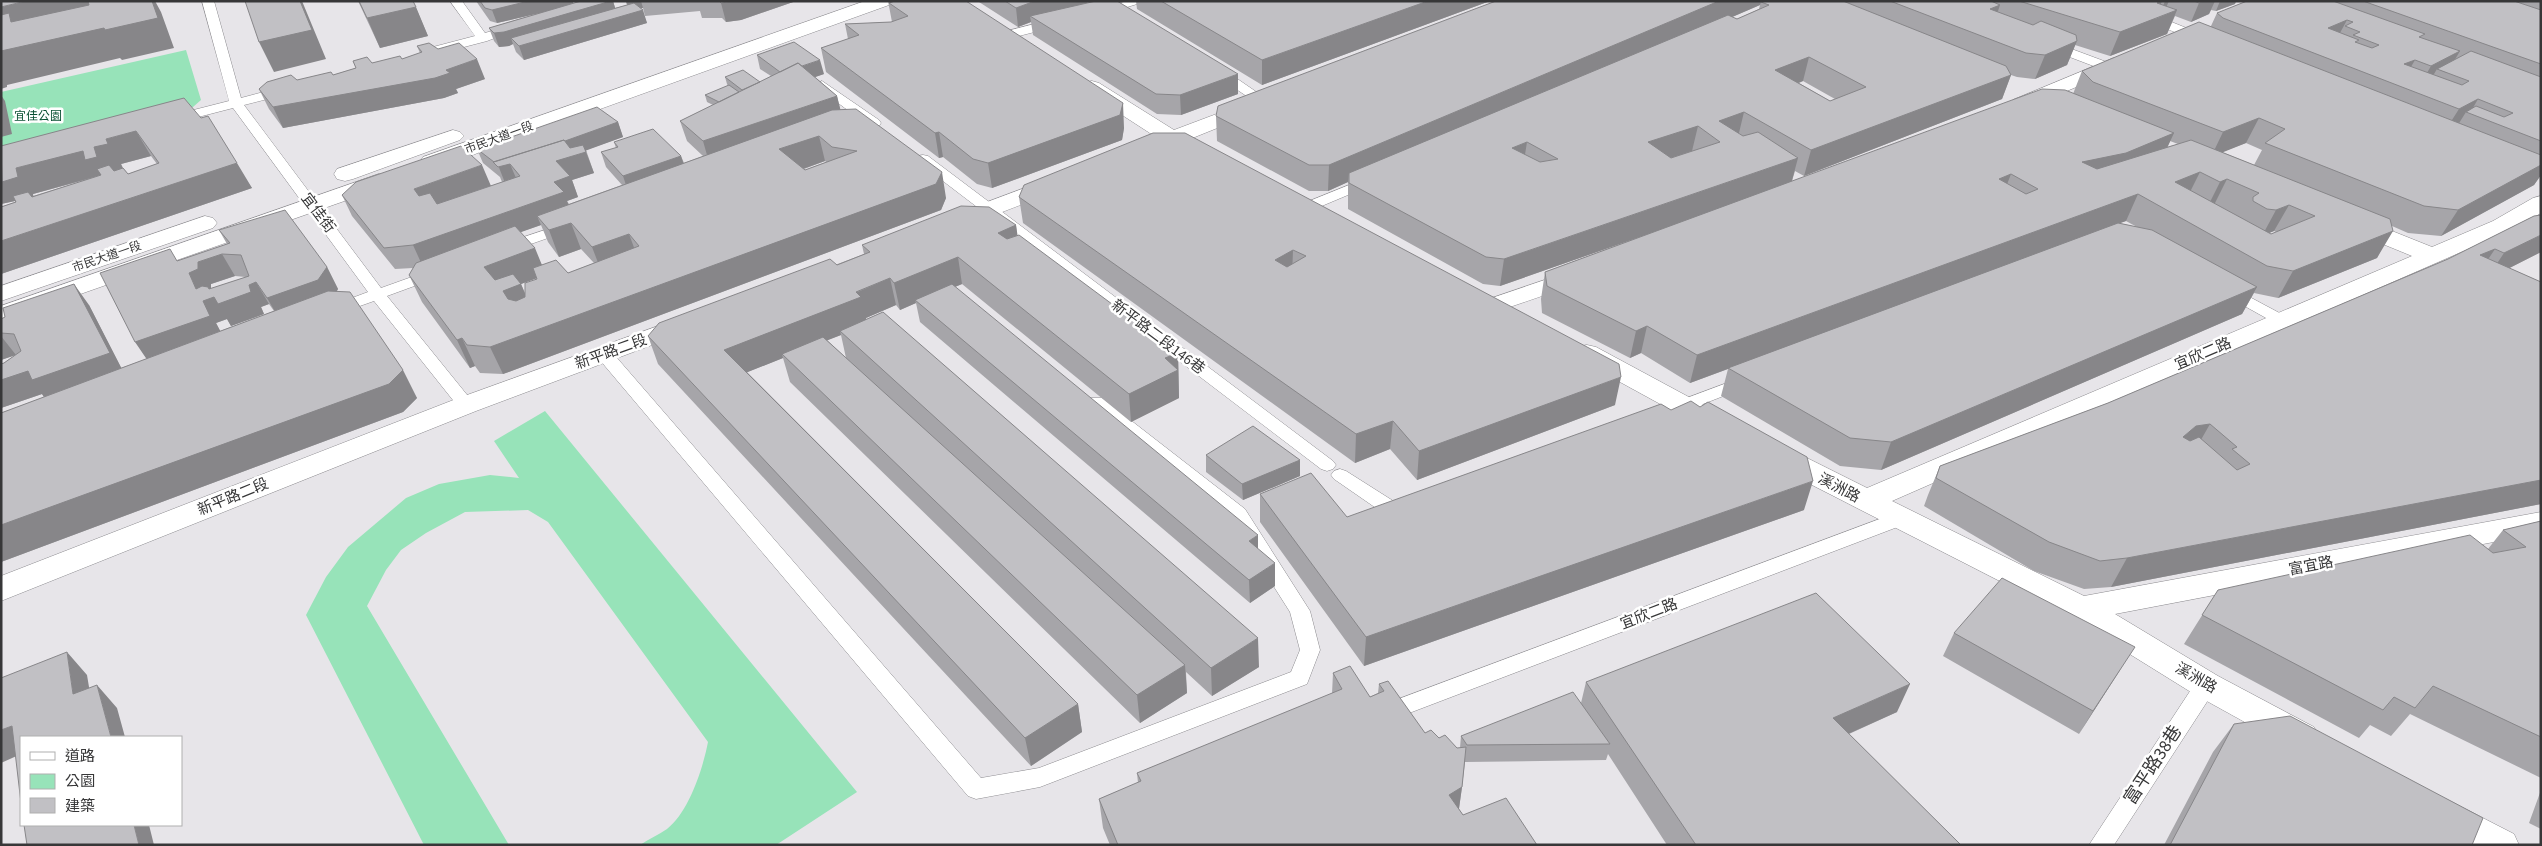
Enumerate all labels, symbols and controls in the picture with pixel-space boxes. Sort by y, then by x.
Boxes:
park label: 宜佳公園 [14,108,62,125]
street label: 市民大道一段 [462,118,536,158]
street label: 宜佳街 [296,189,340,237]
street label: 市民大道一段 [70,237,144,277]
street label: 新平路二段146巷 [1107,295,1209,379]
street label: 新平路二段 [572,329,650,375]
street label: 宜欣二路 [2171,333,2235,375]
street label: 溪洲路 [1814,468,1864,508]
street label: 新平路二段 [194,473,272,521]
street label: 富宜路 [2287,551,2335,581]
street label: 宜欣二路 [1617,593,1681,635]
street label: 溪洲路 [2171,658,2221,698]
street label: 富平路38巷 [2118,720,2188,810]
legend [20,736,182,826]
text: 道路 [65,746,95,767]
text: 公園 [65,771,95,792]
text: 建築 [65,796,95,817]

